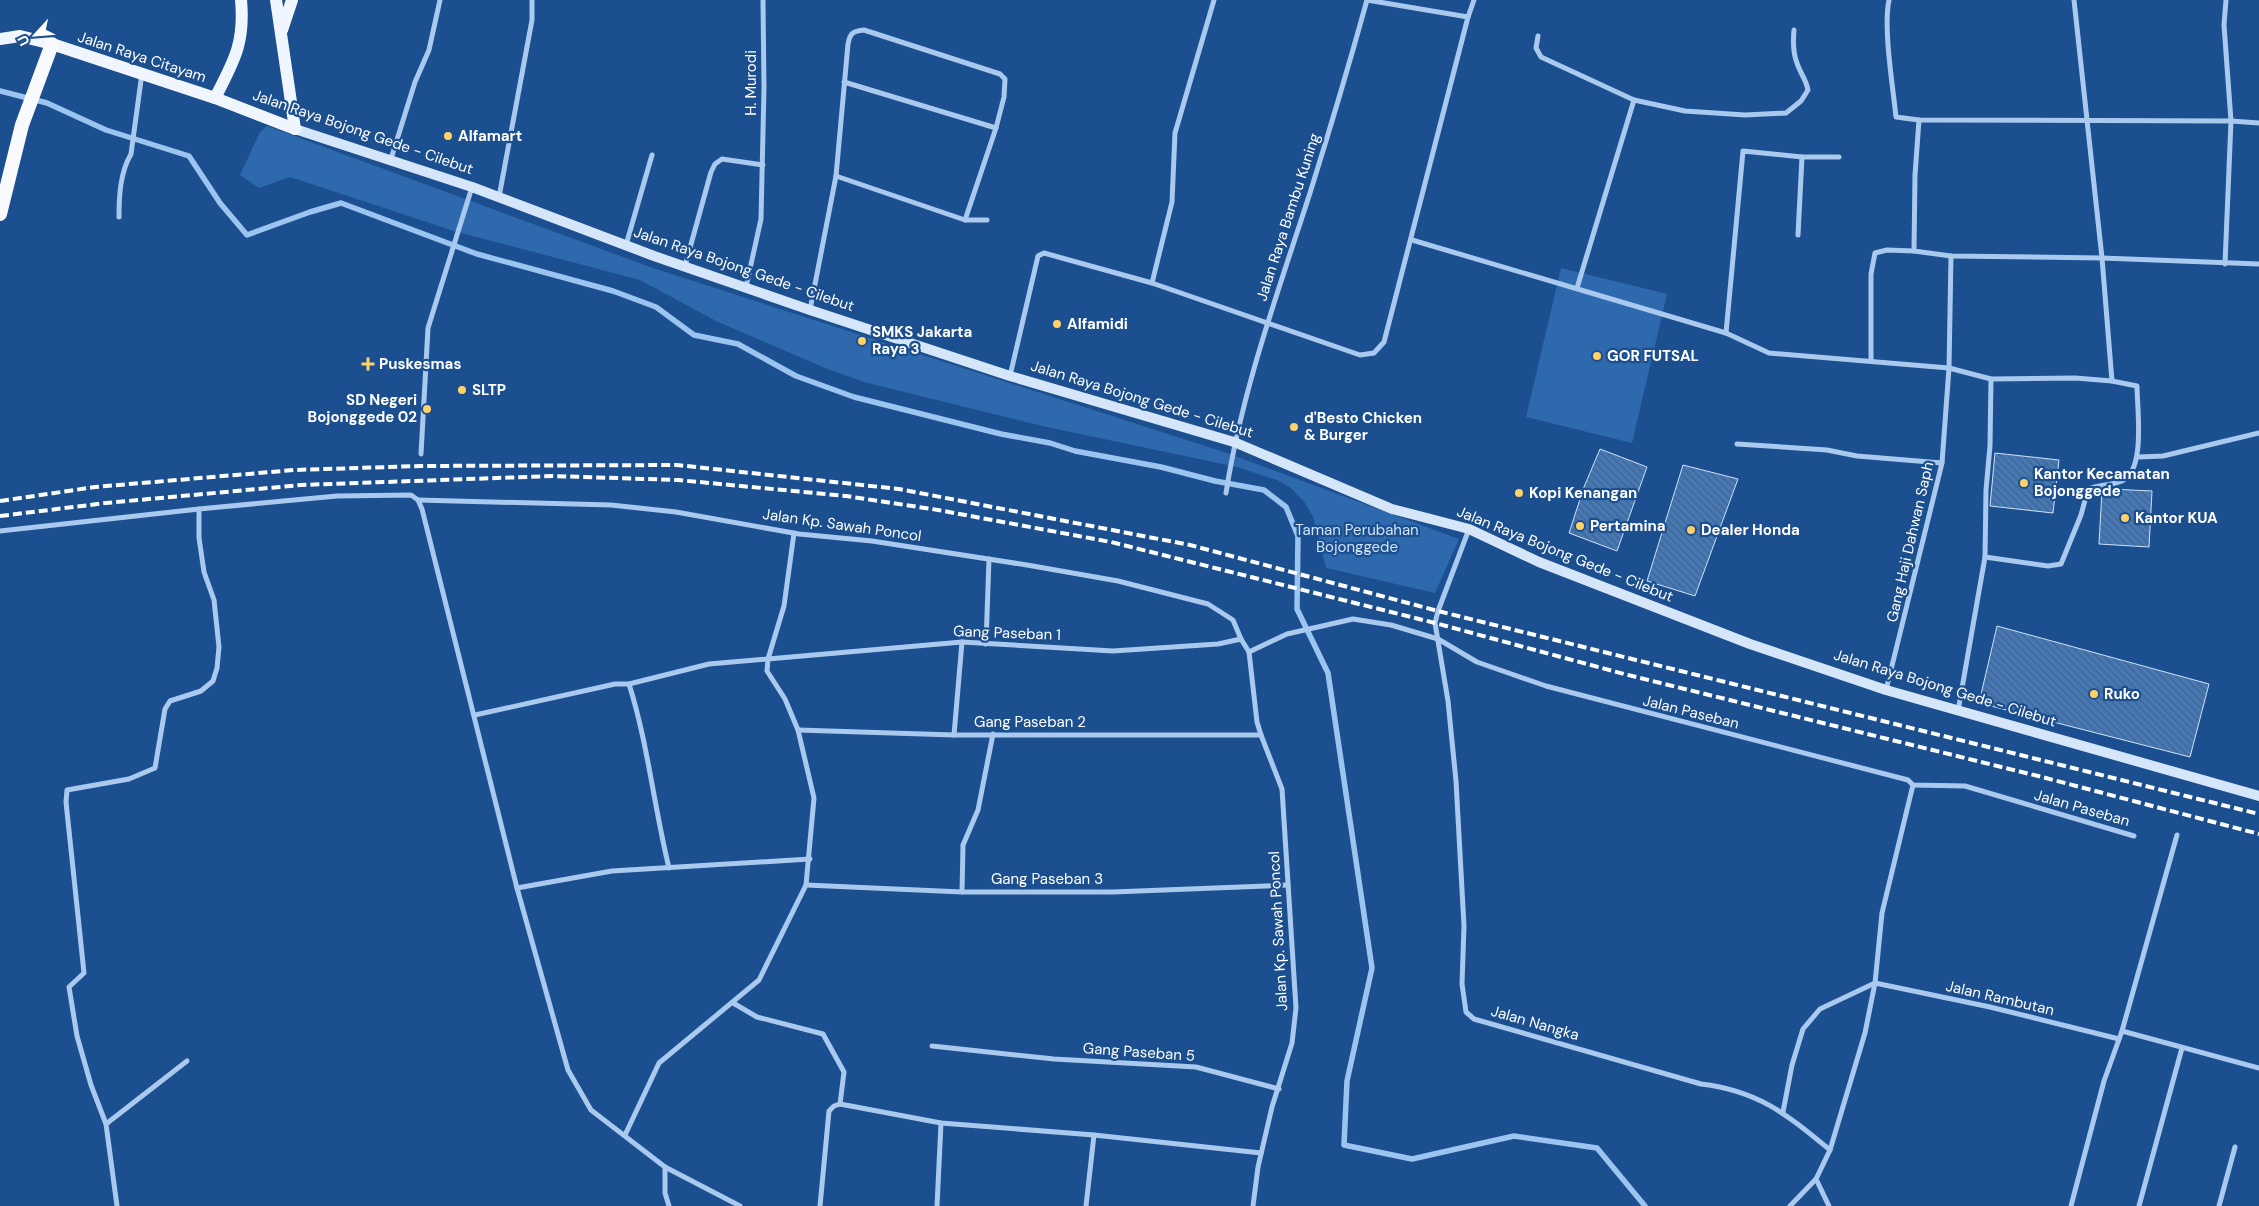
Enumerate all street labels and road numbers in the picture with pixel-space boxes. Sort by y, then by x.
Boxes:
street label: Jalan Raya Citayam [75,27,209,87]
street label: H. Murodi [741,50,761,116]
street label: Jalan Raya Bojong Gede - Cilebut [250,85,476,179]
street label: Jalan Raya Bambu Kuning [1251,131,1325,303]
street label: Jalan Raya Bojong Gede - Cilebut [631,222,857,316]
street label: Jalan Raya Bojong Gede - Cilebut [1028,356,1256,442]
street label: Gang Haji Dahwan Saph [1882,460,1938,624]
street label: Jalan Raya Bojong Gede - Cilebut [1454,501,1676,607]
street label: Jalan Kp. Sawah Poncol [761,504,923,546]
street label: Gang Paseban 1 [953,621,1061,645]
street label: Jalan Raya Bojong Gede - Cilebut [1831,645,2059,731]
street label: Jalan Paseban [1641,690,1741,734]
street label: Gang Paseban 2 [974,712,1086,732]
street label: Jalan Paseban [2032,785,2132,831]
street label: Jalan Kp. Sawah Poncol [1264,851,1292,1011]
street label: Gang Paseban 3 [991,869,1103,889]
street label: Jalan Rambutan [1944,976,2056,1020]
street label: Jalan Nangka [1489,1001,1581,1045]
street label: Gang Paseban 5 [1082,1038,1196,1066]

